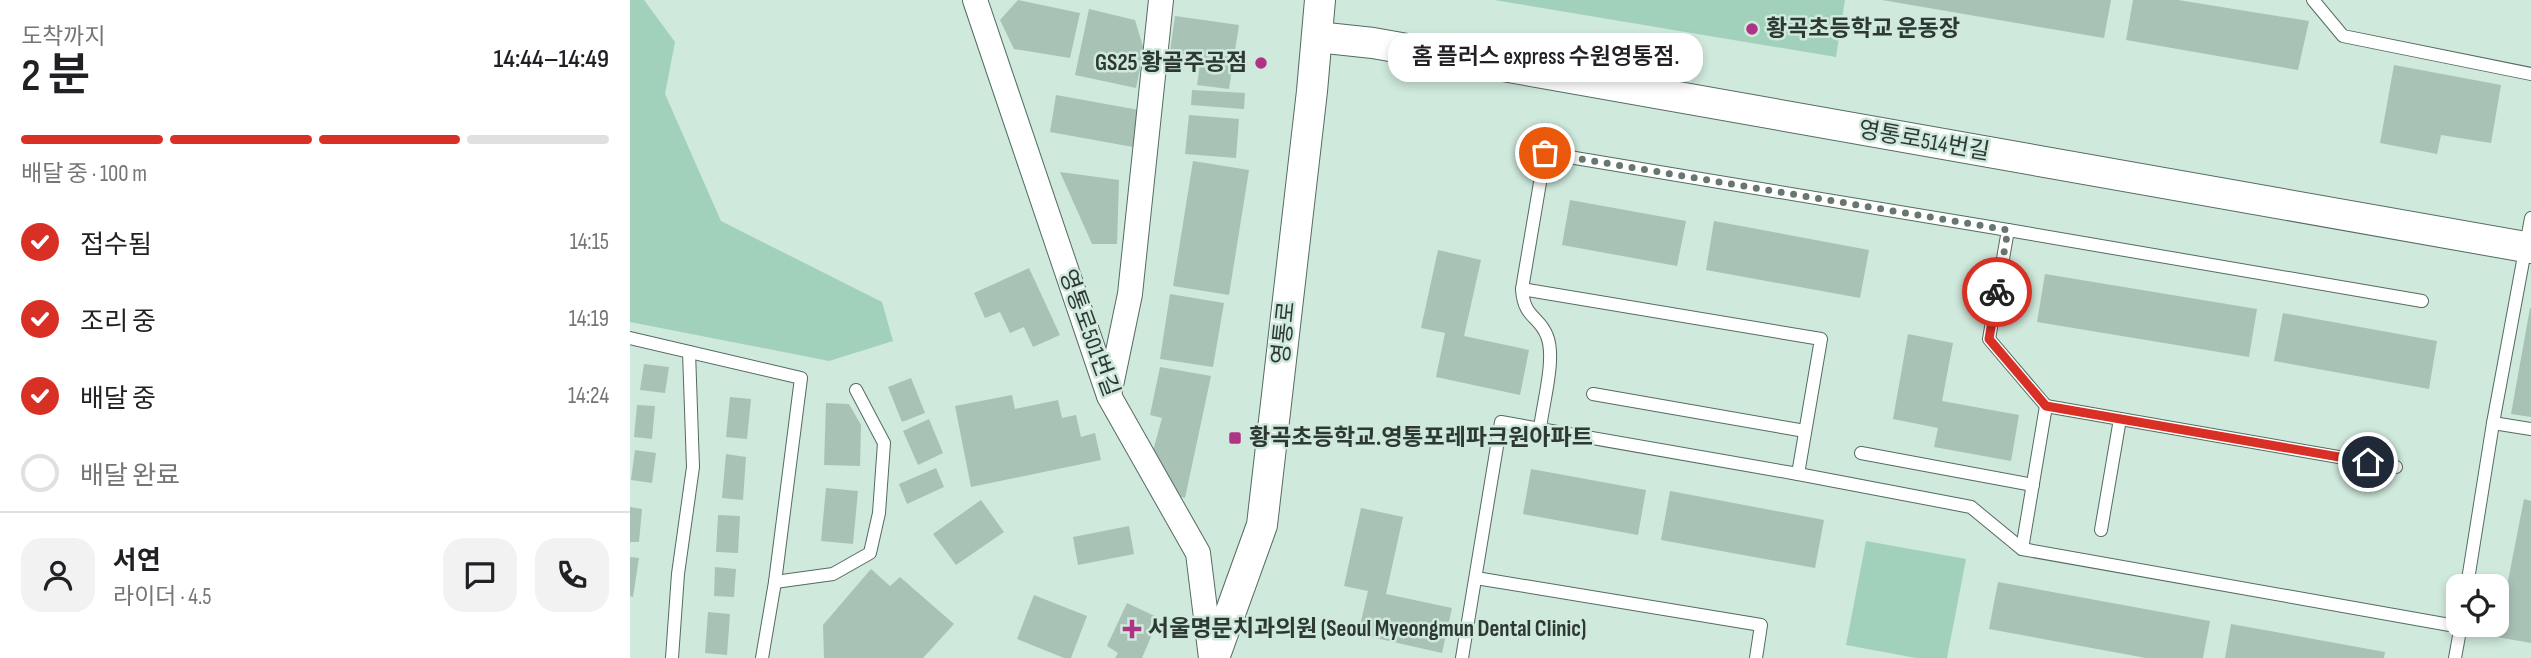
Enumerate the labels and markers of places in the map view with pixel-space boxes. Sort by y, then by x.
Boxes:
place label: 황곡초등학교 운동장 [1766,15,1960,43]
marker: 황곡초등학교 운동장 [1744,21,1760,37]
callout: 홈 플러스 express 수원영통점. [1388,34,1702,83]
place label: GS25 황골주공점 [1095,49,1247,77]
marker: GS25 황골주공점 [1253,55,1269,71]
pin [1515,123,1575,183]
place label: 황곡초등학교.영통포레파크원아파트 [1249,424,1593,452]
marker: 황곡초등학교.영통포레파크원아파트 [1227,430,1243,446]
pin [2338,432,2398,492]
place label: 서울명문치과의원 (Seoul Myeongmun Dental Clinic) [1148,615,1586,643]
marker: 서울명문치과의원 (Seoul Myeongmun Dental Clinic) [1122,619,1142,639]

